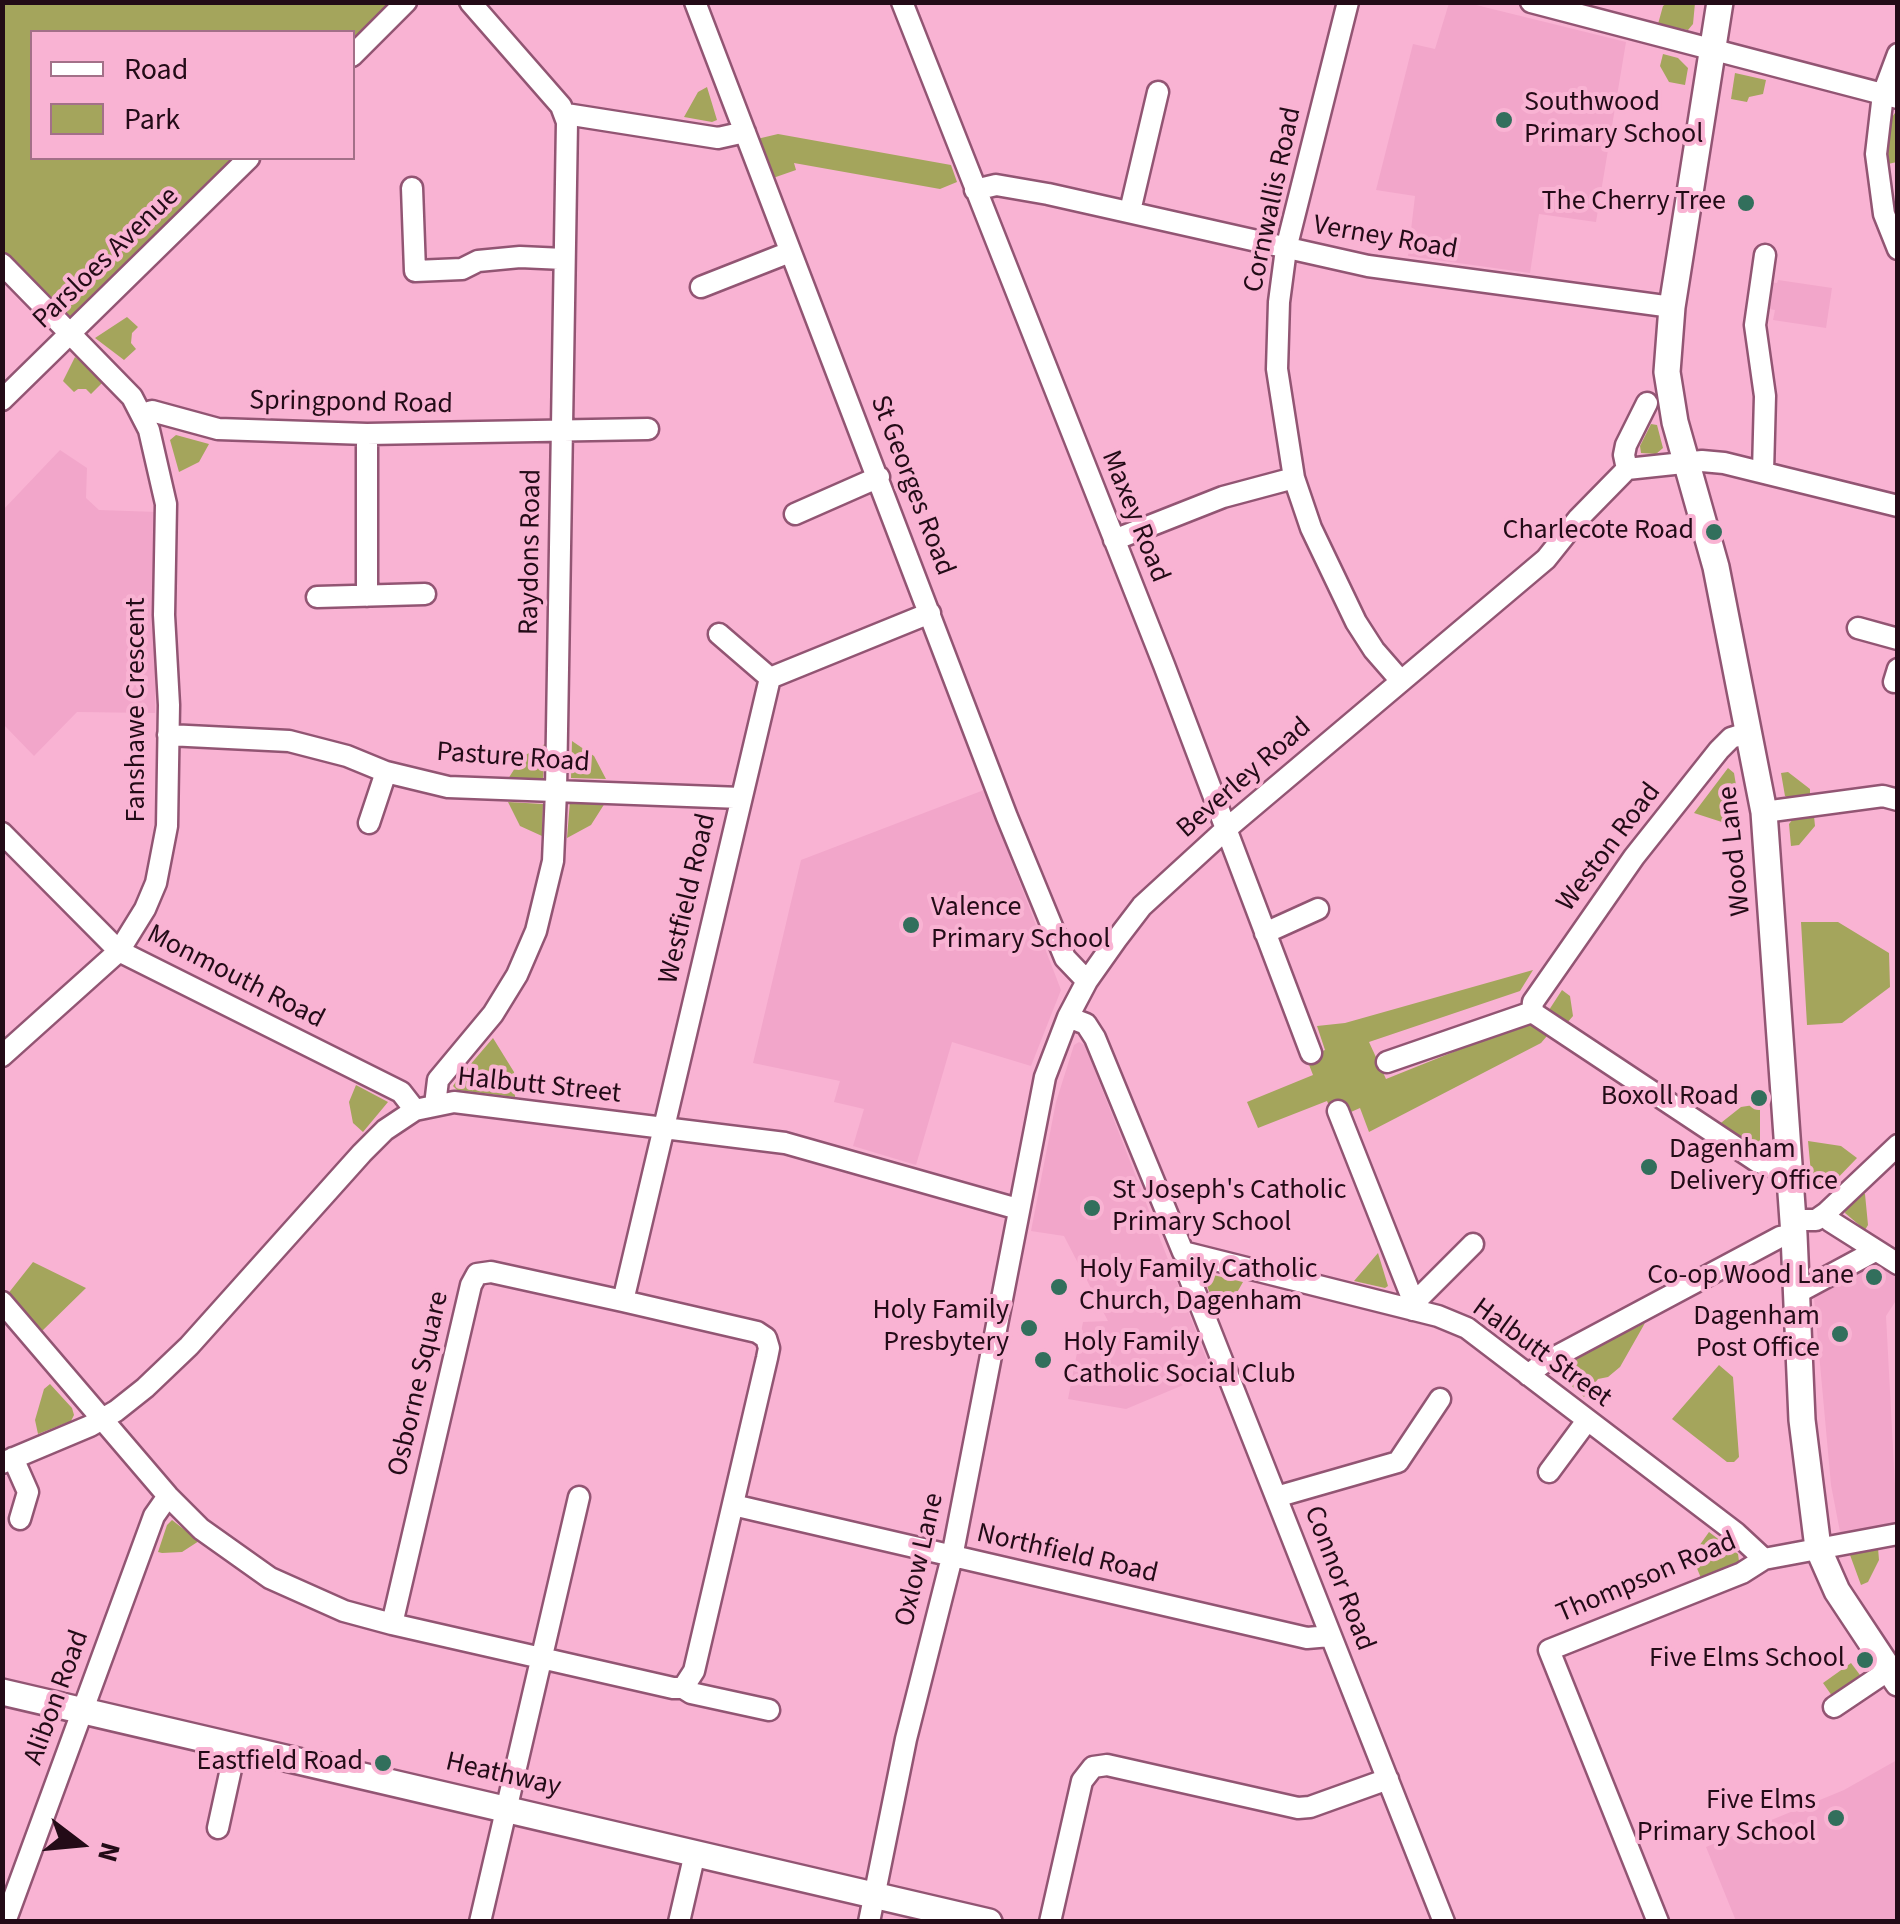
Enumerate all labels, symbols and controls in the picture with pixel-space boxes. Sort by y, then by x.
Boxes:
legend [30,30,355,160]
text: Road [124,48,188,91]
place label: Southwood Primary School [1524,87,1703,153]
text: Park [124,98,180,141]
street label: Cornwallis Road [1238,104,1310,296]
marker: Southwood Primary School [1493,109,1515,131]
street label: Parsloes Avenue [27,181,187,337]
place label: The Cherry Tree [1541,186,1726,220]
marker: The Cherry Tree [1735,192,1757,214]
street label: Verney Road [1310,210,1460,268]
street label: Springpond Road [249,385,453,423]
street label: St Georges Road [861,391,961,581]
street label: Maxey Road [1092,446,1176,588]
street label: Raydons Road [514,469,550,635]
place label: Charlecote Road [1502,515,1694,549]
marker: Charlecote Road [1703,521,1725,543]
street label: Fanshawe Crescent [121,598,155,822]
street label: Beverley Road [1171,712,1319,846]
street label: Pasture Road [435,737,591,781]
street label: Weston Road [1551,777,1669,919]
street label: Wood Lane [1712,784,1760,918]
street label: Westfield Road [653,811,725,987]
place label: Valence Primary School [931,892,1110,958]
marker: Valence Primary School [900,914,922,936]
street label: Monmouth Road [141,919,329,1037]
street label: Halbutt Street [456,1062,622,1112]
place label: Boxoll Road [1601,1081,1739,1115]
marker: Boxoll Road [1748,1087,1770,1109]
place label: Dagenham Delivery Office [1669,1134,1838,1200]
marker: Dagenham Delivery Office [1638,1156,1660,1178]
place label: St Joseph's Catholic Primary School [1112,1175,1346,1241]
marker: St Joseph's Catholic Primary School [1081,1197,1103,1219]
place label: Holy Family Catholic Church, Dagenham [1079,1254,1318,1320]
place label: Co-op Wood Lane [1647,1260,1854,1294]
marker: Co-op Wood Lane [1863,1266,1885,1288]
marker: Holy Family Catholic Church, Dagenham [1048,1276,1070,1298]
street label: Osborne Square [382,1288,458,1480]
street label: Halbutt Street [1465,1292,1617,1416]
place label: Holy Family Presbytery [872,1295,1009,1361]
place label: Dagenham Post Office [1693,1301,1820,1367]
marker: Holy Family Presbytery [1018,1317,1040,1339]
marker: Dagenham Post Office [1829,1323,1851,1345]
place label: Holy Family Catholic Social Club [1063,1327,1295,1393]
marker: Holy Family Catholic Social Club [1032,1349,1054,1371]
street label: Oxlow Lane [889,1490,953,1630]
street label: Connor Road [1295,1502,1381,1656]
street label: Northfield Road [973,1518,1161,1592]
street label: Thompson Road [1552,1526,1742,1632]
street label: Alibon Road [18,1626,98,1770]
place label: Five Elms School [1649,1643,1845,1677]
marker: Five Elms School [1854,1649,1876,1671]
place label: Eastfield Road [196,1746,363,1780]
street label: Heathway [442,1746,564,1806]
marker: Eastfield Road [372,1752,394,1774]
place label: Five Elms Primary School [1637,1785,1816,1851]
north arrow [30,1794,130,1894]
marker: Five Elms Primary School [1825,1807,1847,1829]
text: N [87,1838,131,1867]

